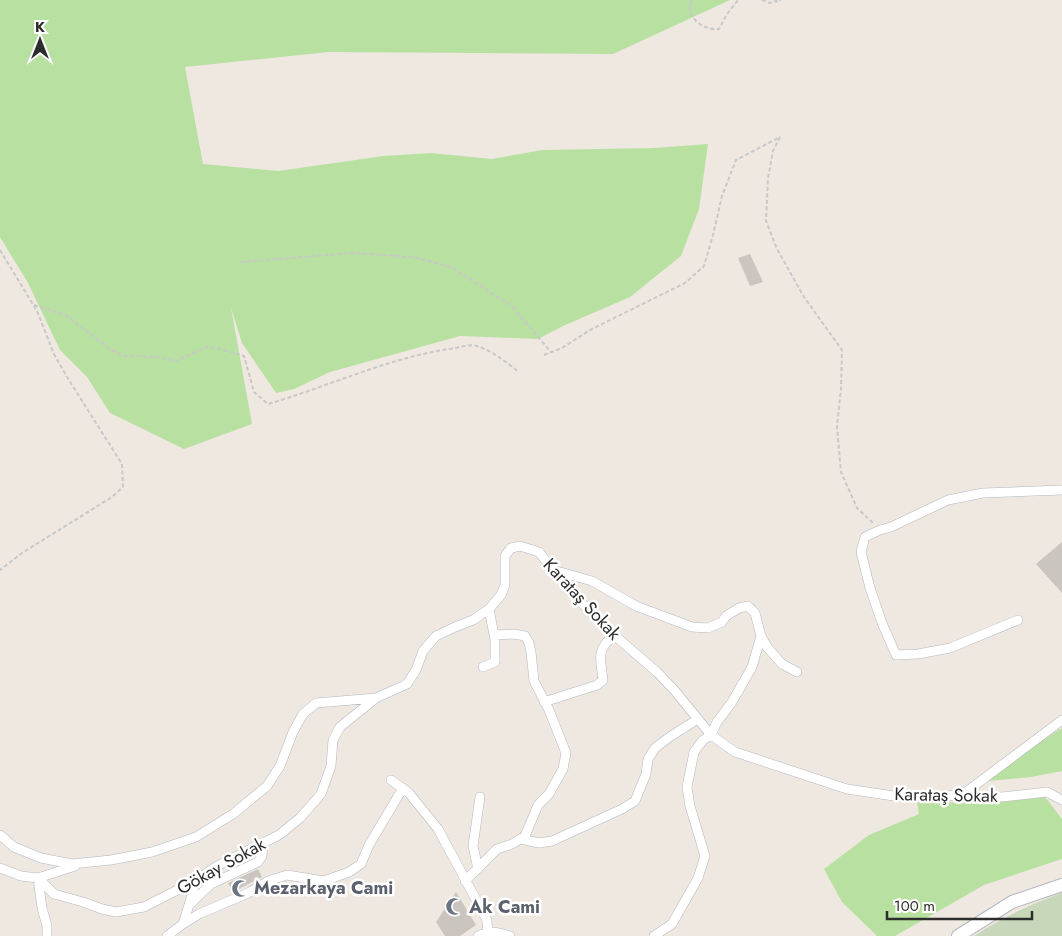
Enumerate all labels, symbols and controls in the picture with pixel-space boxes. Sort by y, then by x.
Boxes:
north arrow [15,15,65,65]
text: K [35,17,45,37]
street label: Karataş Sokak [537,552,627,646]
street label: Karataş Sokak [894,781,998,809]
street label: Gökay Sokak [172,831,270,901]
place label: Mezarkaya Cami [254,875,393,901]
mosque icon: Mezarkaya Cami [230,878,250,898]
scale bar [887,888,1032,920]
place label: Ak Cami [468,894,540,920]
text: 100 m [894,895,935,917]
mosque icon: Ak Cami [445,897,465,917]

